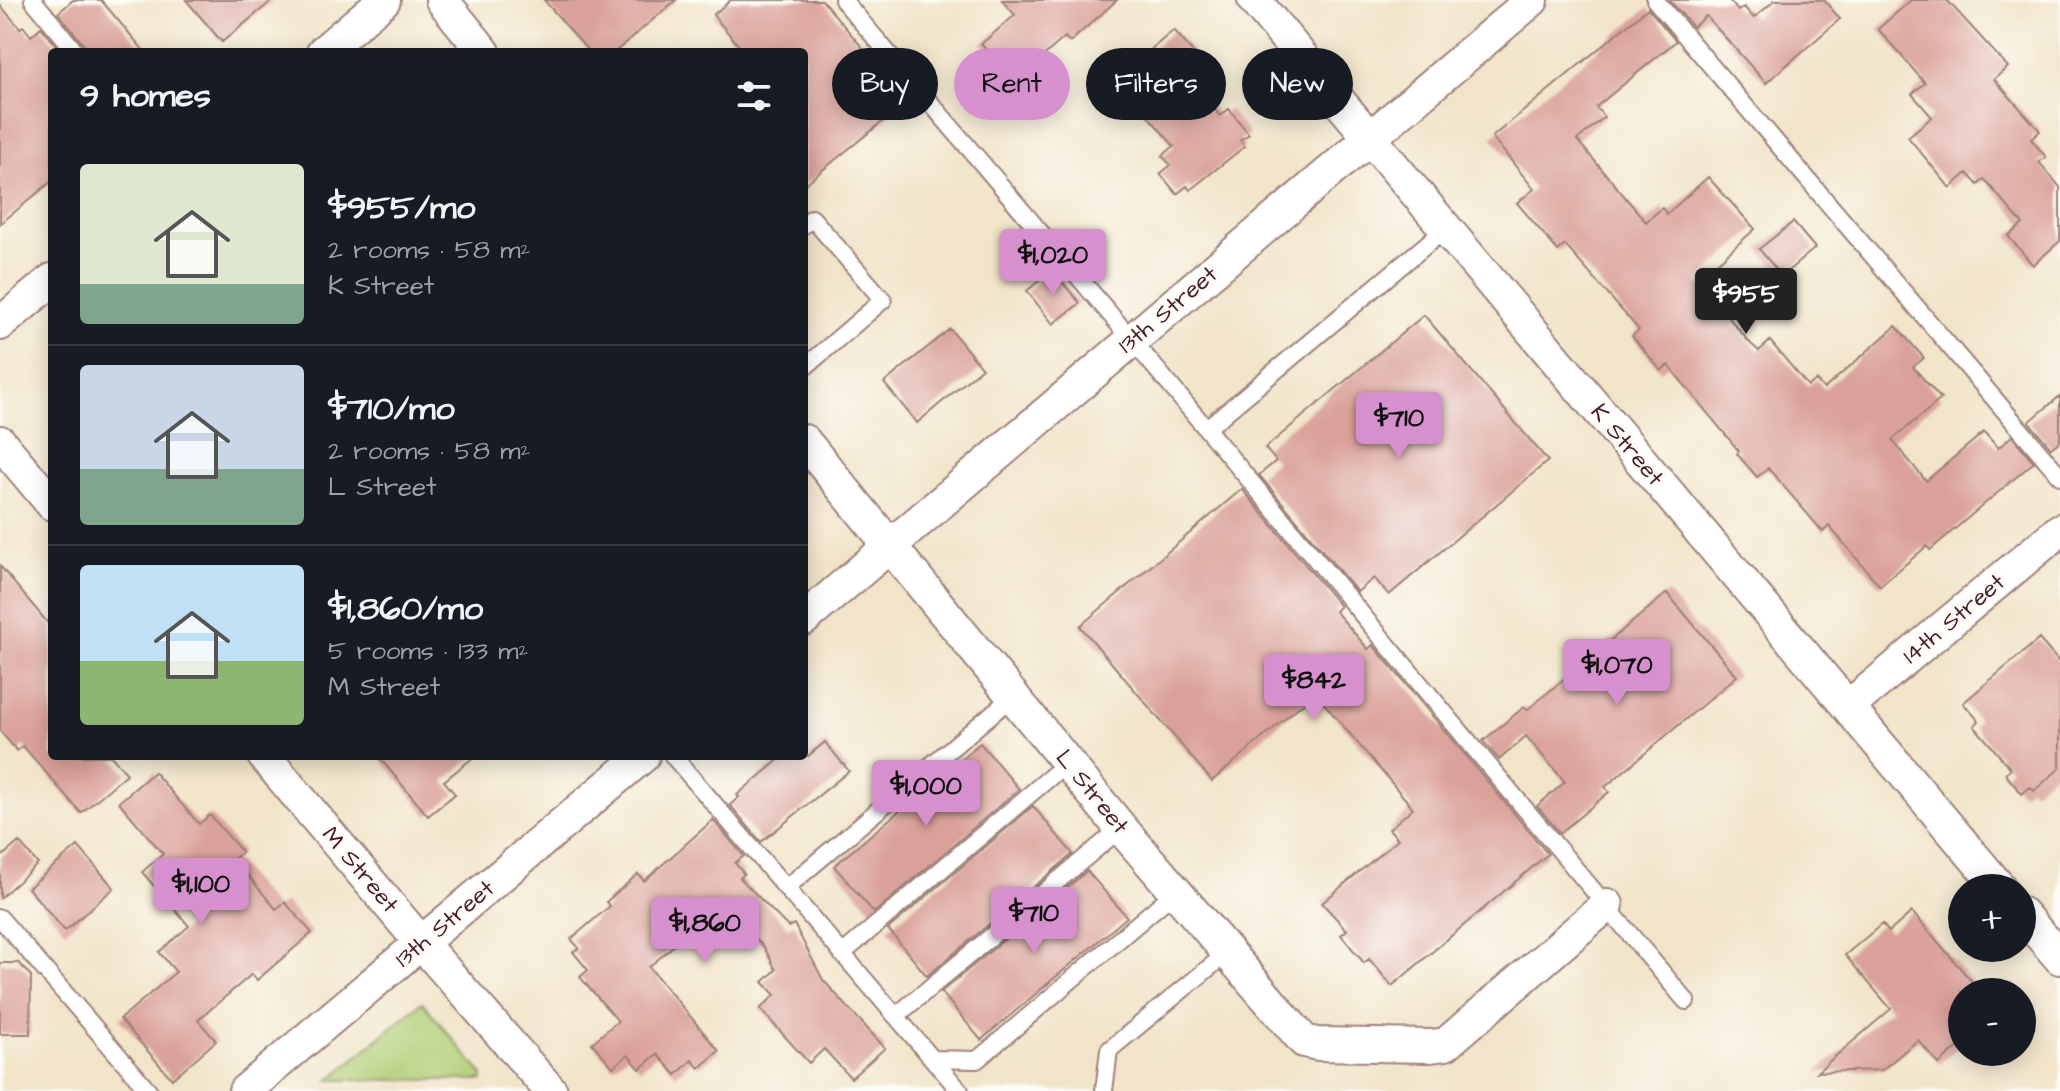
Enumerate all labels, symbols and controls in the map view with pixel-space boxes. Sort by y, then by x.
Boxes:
chip: Buy [832,48,938,120]
chip: Rent [954,48,1070,120]
chip: Filters [1086,48,1226,120]
chip: New [1242,48,1353,120]
text: 9 homes [80,72,211,120]
icon: filters [732,74,776,118]
text: $955/mo [328,184,476,232]
icon: home [144,196,240,292]
pin: $1,020 [988,229,1118,297]
text: 2 rooms · 58 m² [328,232,530,268]
text: $1,020 [1018,237,1088,273]
street label: 13th Street [1111,258,1225,362]
text: K Street [328,268,434,304]
pin: $955 [1699,268,1793,336]
text: $955 [1713,276,1779,312]
text: $710/mo [328,385,455,433]
pin: $710 [1352,392,1446,460]
street label: K Street [1582,396,1672,494]
icon: home [144,397,240,493]
text: $710 [1374,400,1424,436]
text: 2 rooms · 58 m² [328,433,530,469]
text: L Street [328,469,437,505]
street label: 14th Street [1895,566,2013,672]
text: $1,860/mo [328,585,483,633]
icon: home [144,597,240,693]
text: 5 rooms · 133 m² [328,633,528,669]
pin: $1,070 [1552,639,1682,707]
text: $1,070 [1581,647,1653,683]
pin: $842 [1267,654,1361,722]
text: $842 [1282,662,1346,698]
text: M Street [328,669,440,705]
street label: L Street [1047,742,1137,842]
pin: $1,000 [861,760,991,828]
text: $1,000 [890,768,962,804]
street label: M Street [314,819,406,921]
pin: $1,100 [136,858,266,926]
text: $1,100 [172,866,230,902]
street label: 13th Street [388,872,502,976]
map controls [1948,874,2036,1066]
button: + [1948,874,2036,962]
pin: $710 [987,887,1081,955]
text: $710 [1009,895,1059,931]
pin: $1,860 [640,897,770,965]
text: $1,860 [669,905,741,941]
button: − [1948,978,2036,1066]

